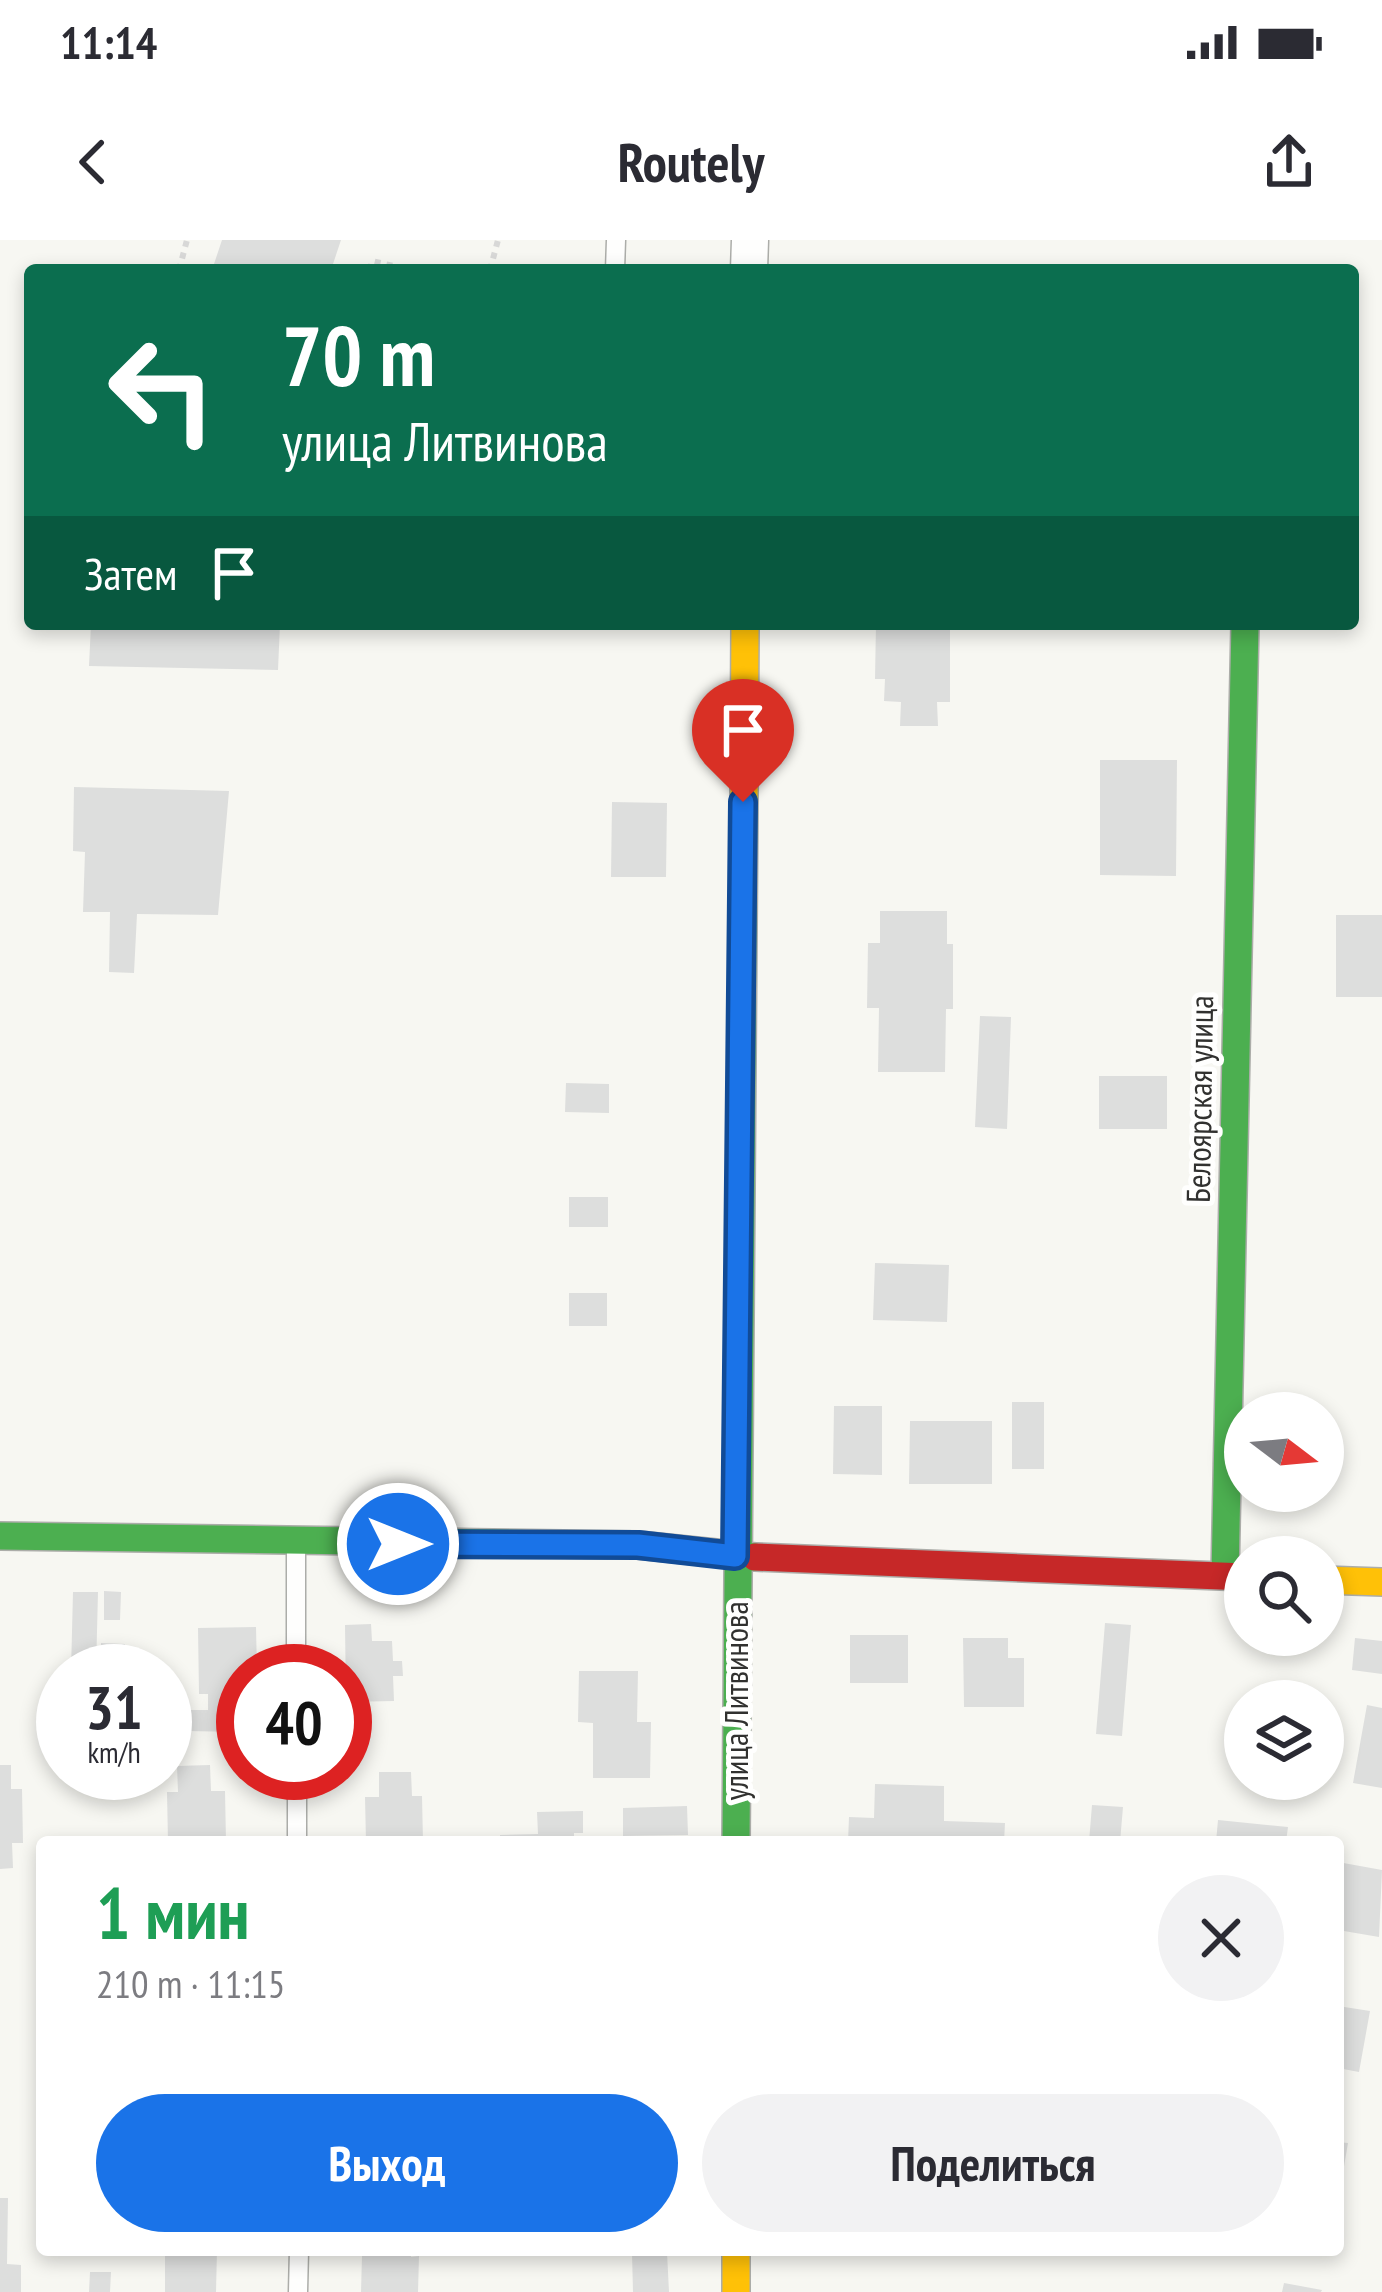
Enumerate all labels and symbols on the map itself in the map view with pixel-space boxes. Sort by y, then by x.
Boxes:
pin [692,679,794,802]
street label: Белоярская улица [1176,995,1222,1203]
north arrow [1224,1392,1344,1512]
position arrow [335,1481,461,1607]
street label: улица Литвинова [714,1601,757,1801]
speed limit sign: 40 [216,1644,372,1800]

